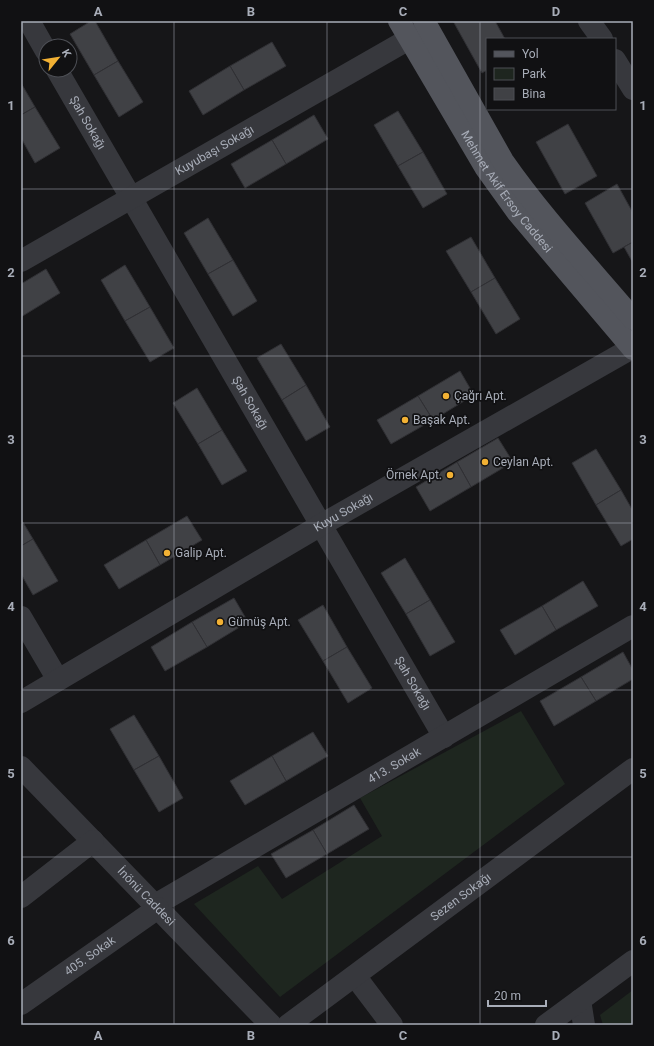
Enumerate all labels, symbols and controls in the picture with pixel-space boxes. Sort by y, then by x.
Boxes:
text: A [94,4,103,19]
text: B [247,4,255,19]
text: C [399,4,408,19]
text: D [552,4,560,19]
north arrow [38,38,78,78]
legend [486,38,616,110]
text: K [59,47,74,60]
text: Yol [522,47,539,61]
text: Park [522,67,547,81]
text: Bina [522,87,546,101]
street label: Şah Sokağı [67,93,109,152]
text: 1 [7,98,15,113]
text: 1 [639,98,647,113]
street label: Kuyubaşı Sokağı [173,122,256,178]
street label: Mehmet Akif Ersoy Caddesi [458,128,555,255]
text: 2 [7,265,15,280]
text: 2 [639,265,647,280]
street label: Şah Sokağı [229,374,271,432]
place label: Çağrı Apt. [454,389,507,403]
marker: Çağrı Apt. [441,391,451,401]
place label: Başak Apt. [413,413,470,427]
marker: Başak Apt. [400,415,410,425]
text: 3 [7,432,15,447]
text: 3 [639,432,647,447]
place label: Ceylan Apt. [493,455,553,469]
marker: Ceylan Apt. [480,457,490,467]
place label: Örnek Apt. [386,467,442,482]
marker: Örnek Apt. [445,470,455,480]
street label: Kuyu Sokağı [311,490,375,535]
place label: Galip Apt. [175,546,227,560]
marker: Galip Apt. [162,548,172,558]
text: 4 [7,599,15,614]
text: 4 [639,599,647,614]
place label: Gümüş Apt. [228,615,291,629]
marker: Gümüş Apt. [215,617,225,627]
street label: Şah Sokağı [392,654,434,713]
street label: 413. Sokak [365,744,424,786]
text: 5 [7,766,15,781]
text: 5 [639,766,647,781]
street label: İnönü Caddesi [115,863,178,929]
street label: Sezen Sokağı [428,870,494,924]
text: 6 [7,933,15,948]
street label: 405. Sokak [62,933,119,978]
text: 6 [639,933,647,948]
scale bar [488,982,546,1008]
text: 20 m [494,989,521,1003]
text: A [94,1028,103,1043]
text: B [247,1028,255,1043]
text: C [399,1028,408,1043]
text: D [552,1028,560,1043]

